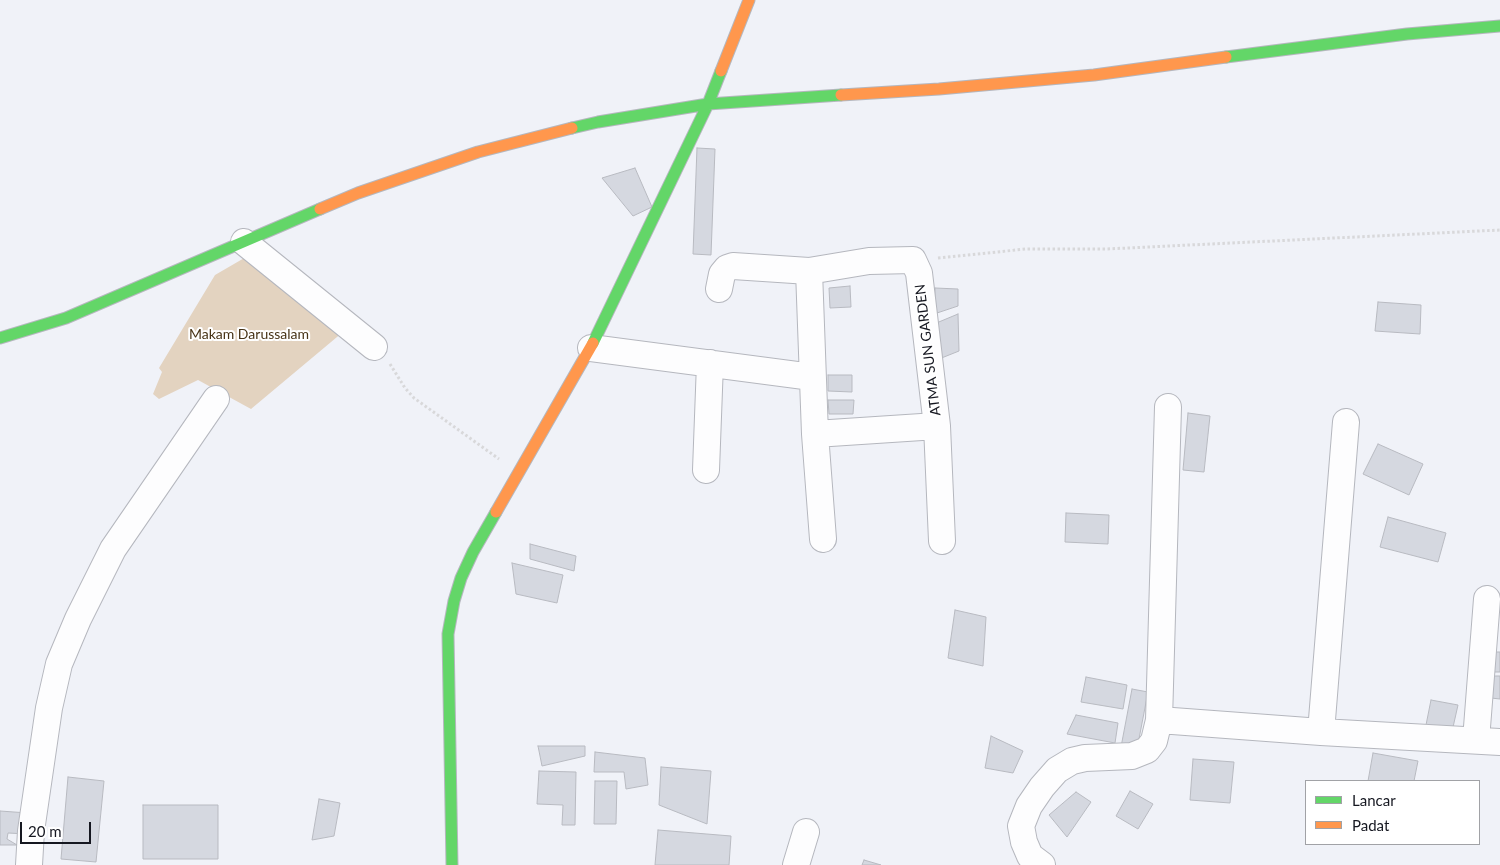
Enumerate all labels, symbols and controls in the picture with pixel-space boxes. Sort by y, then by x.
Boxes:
street label: ATMA SUN GARDEN [912,283,944,417]
park label: Makam Darussalam [189,326,309,342]
legend [1305,780,1480,845]
text: Lancar [1352,791,1396,809]
scale bar [22,812,94,844]
text: Padat [1352,816,1389,834]
text: 20 m [28,822,62,840]

